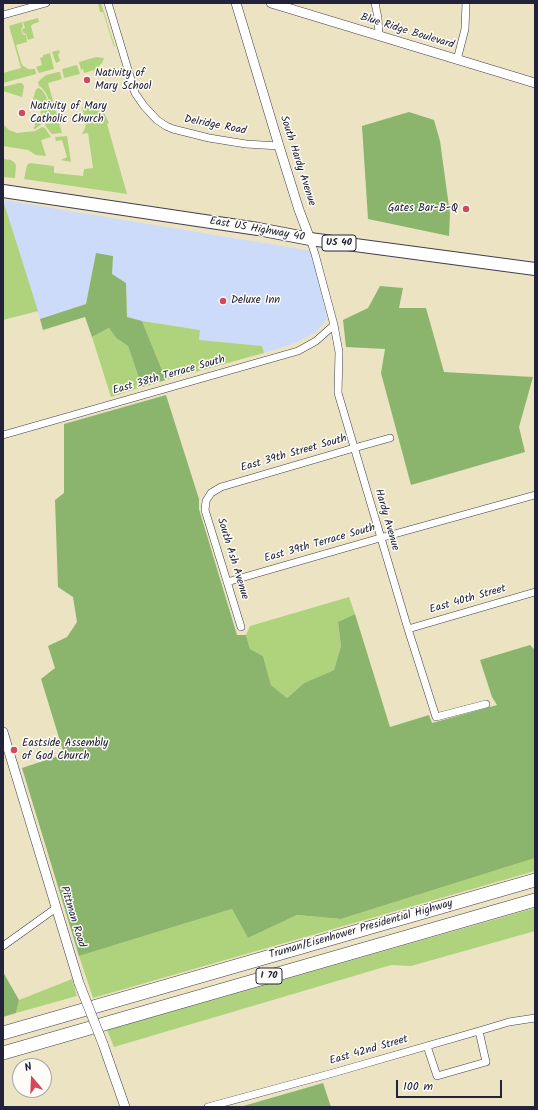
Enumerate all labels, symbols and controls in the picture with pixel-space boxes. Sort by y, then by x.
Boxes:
street label: Blue Ridge Boulevard [359,11,455,53]
place label: Nativity of Mary School [95,67,151,93]
marker: Nativity of Mary School [82,75,92,85]
place label: Nativity of Mary Catholic Church [30,100,107,126]
marker: Nativity of Mary Catholic Church [17,108,27,118]
street label: Delridge Road [183,113,247,139]
street label: South Hardy Avenue [276,114,318,208]
place label: Gates Bar-B-Q [388,202,458,216]
marker: Gates Bar-B-Q [461,204,471,214]
street label: East US Highway 40 [208,215,306,245]
road number: US 40 [322,235,356,251]
place label: Deluxe Inn [231,294,280,308]
marker: Deluxe Inn [218,296,228,306]
street label: East 38th Terrace South [111,354,227,398]
street label: East 39th Street South [239,433,349,475]
street label: Hardy Avenue [371,488,401,552]
street label: South Ash Avenue [213,517,251,601]
street label: East 39th Terrace South [263,522,377,566]
street label: East 40th Street [428,583,508,617]
place label: Eastside Assembly of God Church [22,737,108,763]
marker: Eastside Assembly of God Church [9,745,19,755]
street label: Pittman Road [56,885,88,949]
street label: Truman/Eisenhower Presidential Highway [268,897,454,963]
road number: I 70 [256,968,282,984]
street label: East 42nd Street [328,1033,410,1069]
north arrow [12,1058,52,1098]
text: N [22,1058,35,1077]
scale bar [398,1072,504,1098]
text: 100 m [403,1077,433,1096]

